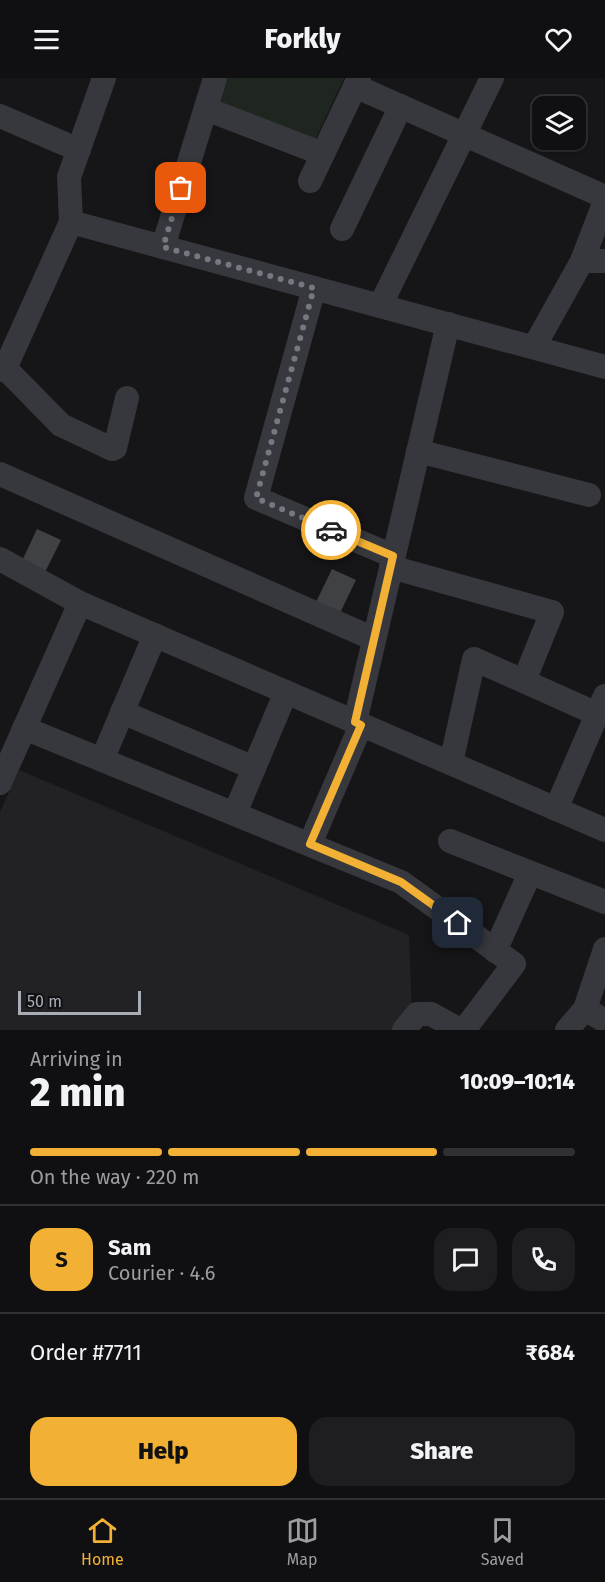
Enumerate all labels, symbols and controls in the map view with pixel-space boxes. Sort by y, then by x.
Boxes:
icon: menu [30,23,63,56]
text: Forkly [264,23,341,55]
icon: heart [542,23,575,56]
map controls [532,96,586,150]
button: layers [532,96,586,150]
pin [155,162,206,213]
icon: bag [164,171,197,204]
courier [301,500,361,560]
icon: car [315,514,348,547]
pin [432,897,483,948]
icon: home [441,906,474,939]
scale bar [18,988,141,1016]
text: 50 m [27,992,62,1011]
text: Arriving in [30,1047,123,1071]
text: 10:09–10:14 [460,1068,575,1095]
text: 2 min [30,1070,126,1116]
text: On the way · 220 m [30,1165,199,1189]
button: chat [434,1228,497,1291]
button: phone [512,1228,575,1291]
text: Sam [108,1234,151,1261]
text: S [55,1246,68,1273]
text: Courier · 4.6 [108,1261,215,1285]
text: Order #7711 [30,1339,142,1366]
text: ₹684 [525,1339,575,1366]
button: Help [30,1417,297,1486]
button: Share [309,1417,575,1486]
tab: Home [81,1514,124,1569]
tab: Map [286,1514,319,1569]
tab: Saved [481,1514,524,1569]

